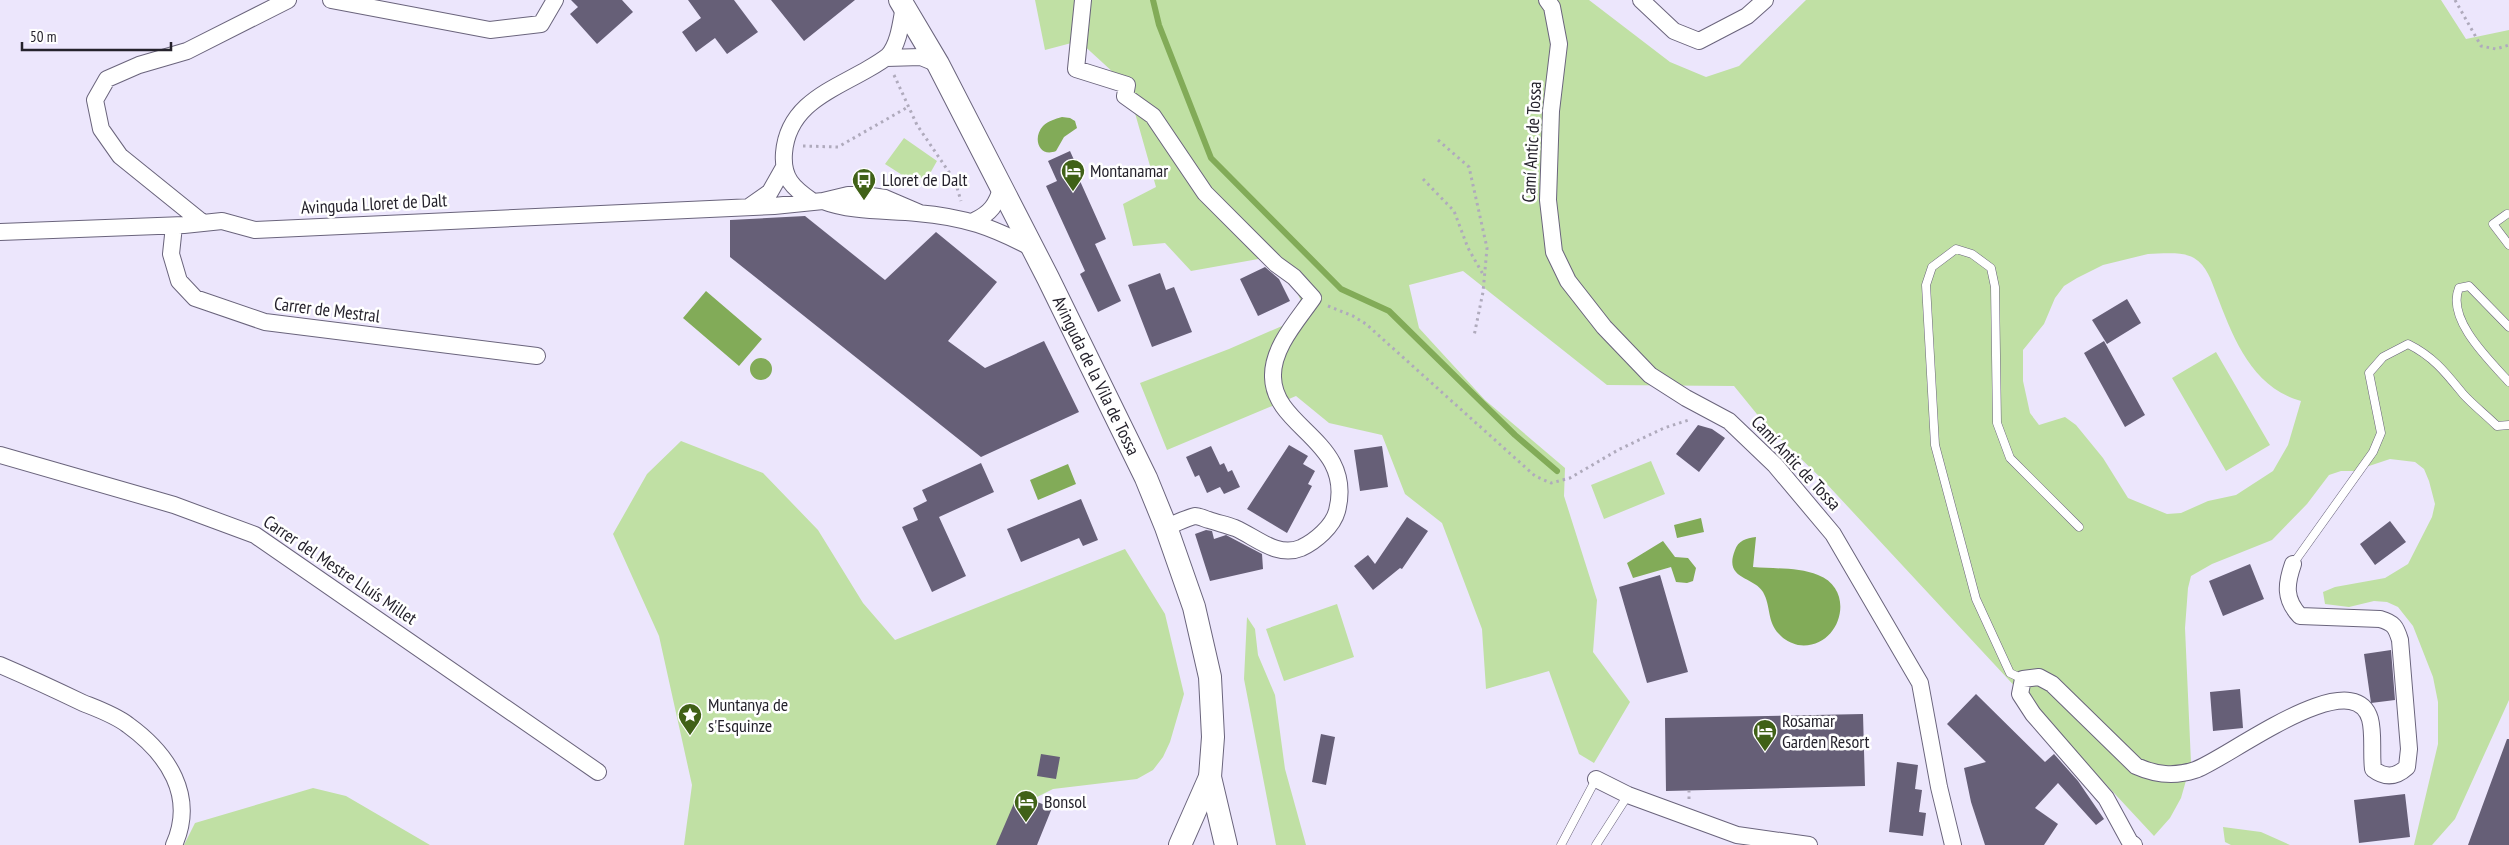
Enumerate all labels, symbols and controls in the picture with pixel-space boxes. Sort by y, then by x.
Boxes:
scale bar [22,20,171,52]
text: 50 m [30,27,56,46]
street label: Camí Antic de Tossa [1517,81,1546,203]
hotel icon: Montanamar [1060,158,1086,192]
place label: Montanamar [1090,159,1168,182]
bus stop icon: Lloret de Dalt [851,167,877,201]
place label: Lloret de Dalt [882,168,967,191]
street label: Avinguda Lloret de Dalt [300,188,448,219]
street label: Carrer de Mestral [273,292,382,328]
street label: Avinguda de la Vila de Tossa [1048,292,1145,459]
street label: Camí Antic de Tossa [1747,410,1846,515]
street label: Carrer del Mestre Lluís Millet [259,510,421,629]
place label: Muntanya de s'Esquinze [708,693,788,737]
place icon: Muntanya de s'Esquinze [677,702,703,736]
place label: Rosamar Garden Resort [1782,709,1870,753]
hotel icon: Rosamar Garden Resort [1752,718,1778,752]
hotel icon: Bonsol [1013,789,1039,823]
place label: Bonsol [1044,790,1087,813]

